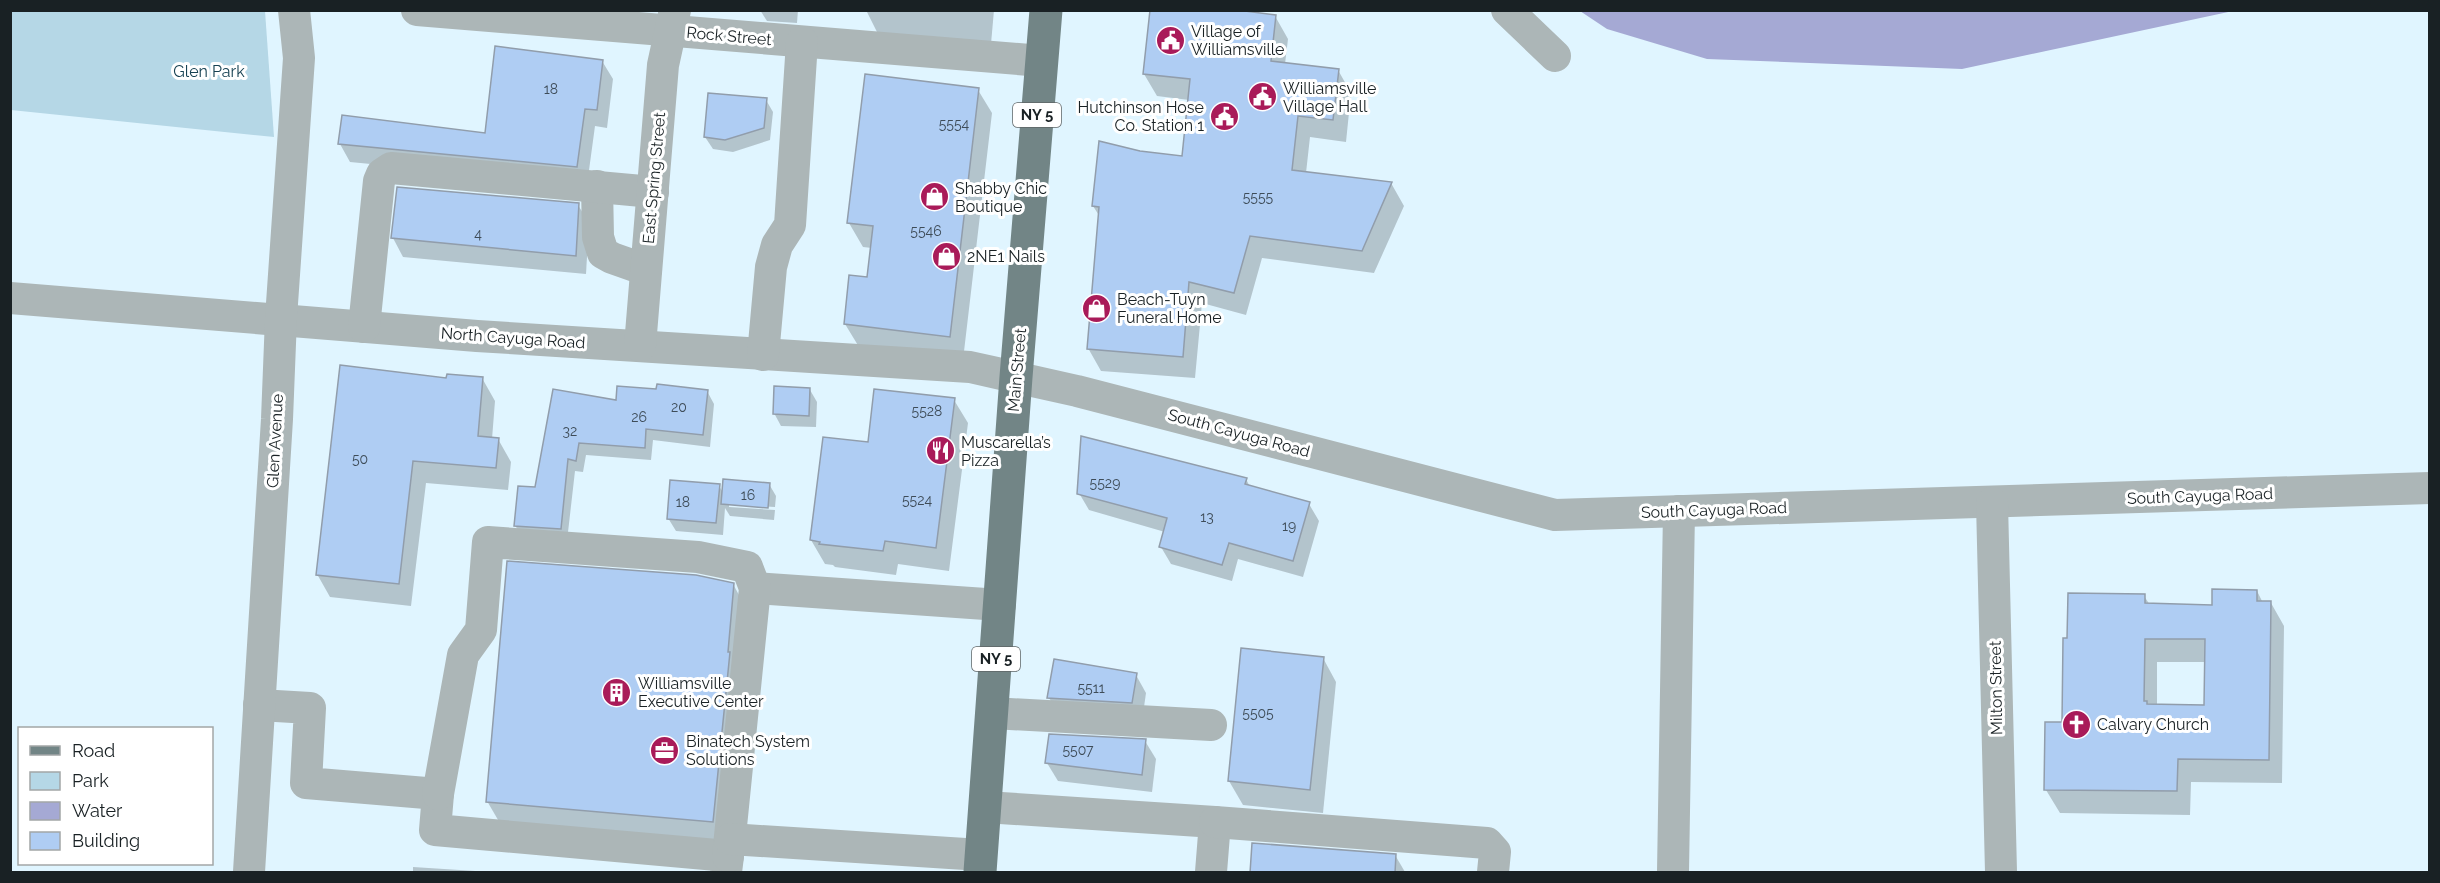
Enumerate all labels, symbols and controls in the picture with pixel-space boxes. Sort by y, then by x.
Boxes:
place label: Village of Williamsville [1191,22,1285,59]
street label: Rock Street [686,23,773,49]
public building icon: Village of Williamsville [1154,24,1186,56]
park label: Glen Park [173,62,245,81]
place label: Williamsville Village Hall [1283,79,1377,116]
house number: 18 [544,81,558,97]
public building icon: Williamsville Village Hall [1246,81,1278,113]
place label: Hutchinson Hose Co. Station 1 [1078,98,1204,135]
public building icon: Hutchinson Hose Co. Station 1 [1209,100,1241,132]
road number: NY 5 [1013,103,1061,127]
street label: East Spring Street [639,111,669,245]
house number: 5554 [939,116,970,132]
place label: Shabby Chic Boutique [955,179,1047,216]
shop icon: Shabby Chic Boutique [918,181,950,213]
house number: 5555 [1243,189,1274,205]
house number: 5546 [910,223,942,239]
house number: 4 [474,226,482,242]
shop icon: 2NE1 Nails [930,240,962,272]
place label: 2NE1 Nails [967,247,1045,266]
place label: Beach-Tuyn Funeral Home [1117,290,1222,327]
shop icon: Beach-Tuyn Funeral Home [1080,292,1112,324]
street label: North Cayuga Road [440,323,586,353]
street label: Main Street [1004,327,1030,413]
street label: Glen Avenue [263,393,287,489]
house number: 20 [671,399,687,415]
house number: 5528 [912,403,942,419]
street label: South Cayuga Road [1166,405,1312,461]
house number: 26 [631,409,647,425]
house number: 32 [563,423,577,439]
place label: Muscarella’s Pizza [961,433,1051,470]
restaurant icon: Muscarella’s Pizza [924,435,956,467]
house number: 50 [352,451,368,467]
house number: 5529 [1090,475,1120,491]
street label: South Cayuga Road [2127,484,2273,508]
house number: 16 [741,487,755,503]
house number: 5524 [902,492,932,508]
house number: 18 [676,494,690,510]
street label: South Cayuga Road [1641,498,1787,522]
house number: 13 [1200,509,1214,525]
house number: 19 [1282,518,1296,534]
street label: Milton Street [1986,640,2006,735]
road number: NY 5 [972,647,1020,671]
place label: Williamsville Executive Center [638,674,764,711]
building icon: Williamsville Executive Center [601,676,633,708]
house number: 5511 [1077,680,1105,696]
house number: 5505 [1242,705,1274,721]
church icon: Calvary Church [2060,708,2092,740]
place label: Calvary Church [2097,715,2209,734]
legend [18,727,213,865]
place label: Binatech System Solutions [686,732,810,769]
office icon: Binatech System Solutions [649,734,681,766]
text: Road [72,740,115,761]
house number: 5507 [1062,742,1094,758]
text: Park [72,770,109,791]
text: Water [72,800,123,821]
text: Building [72,830,140,851]

